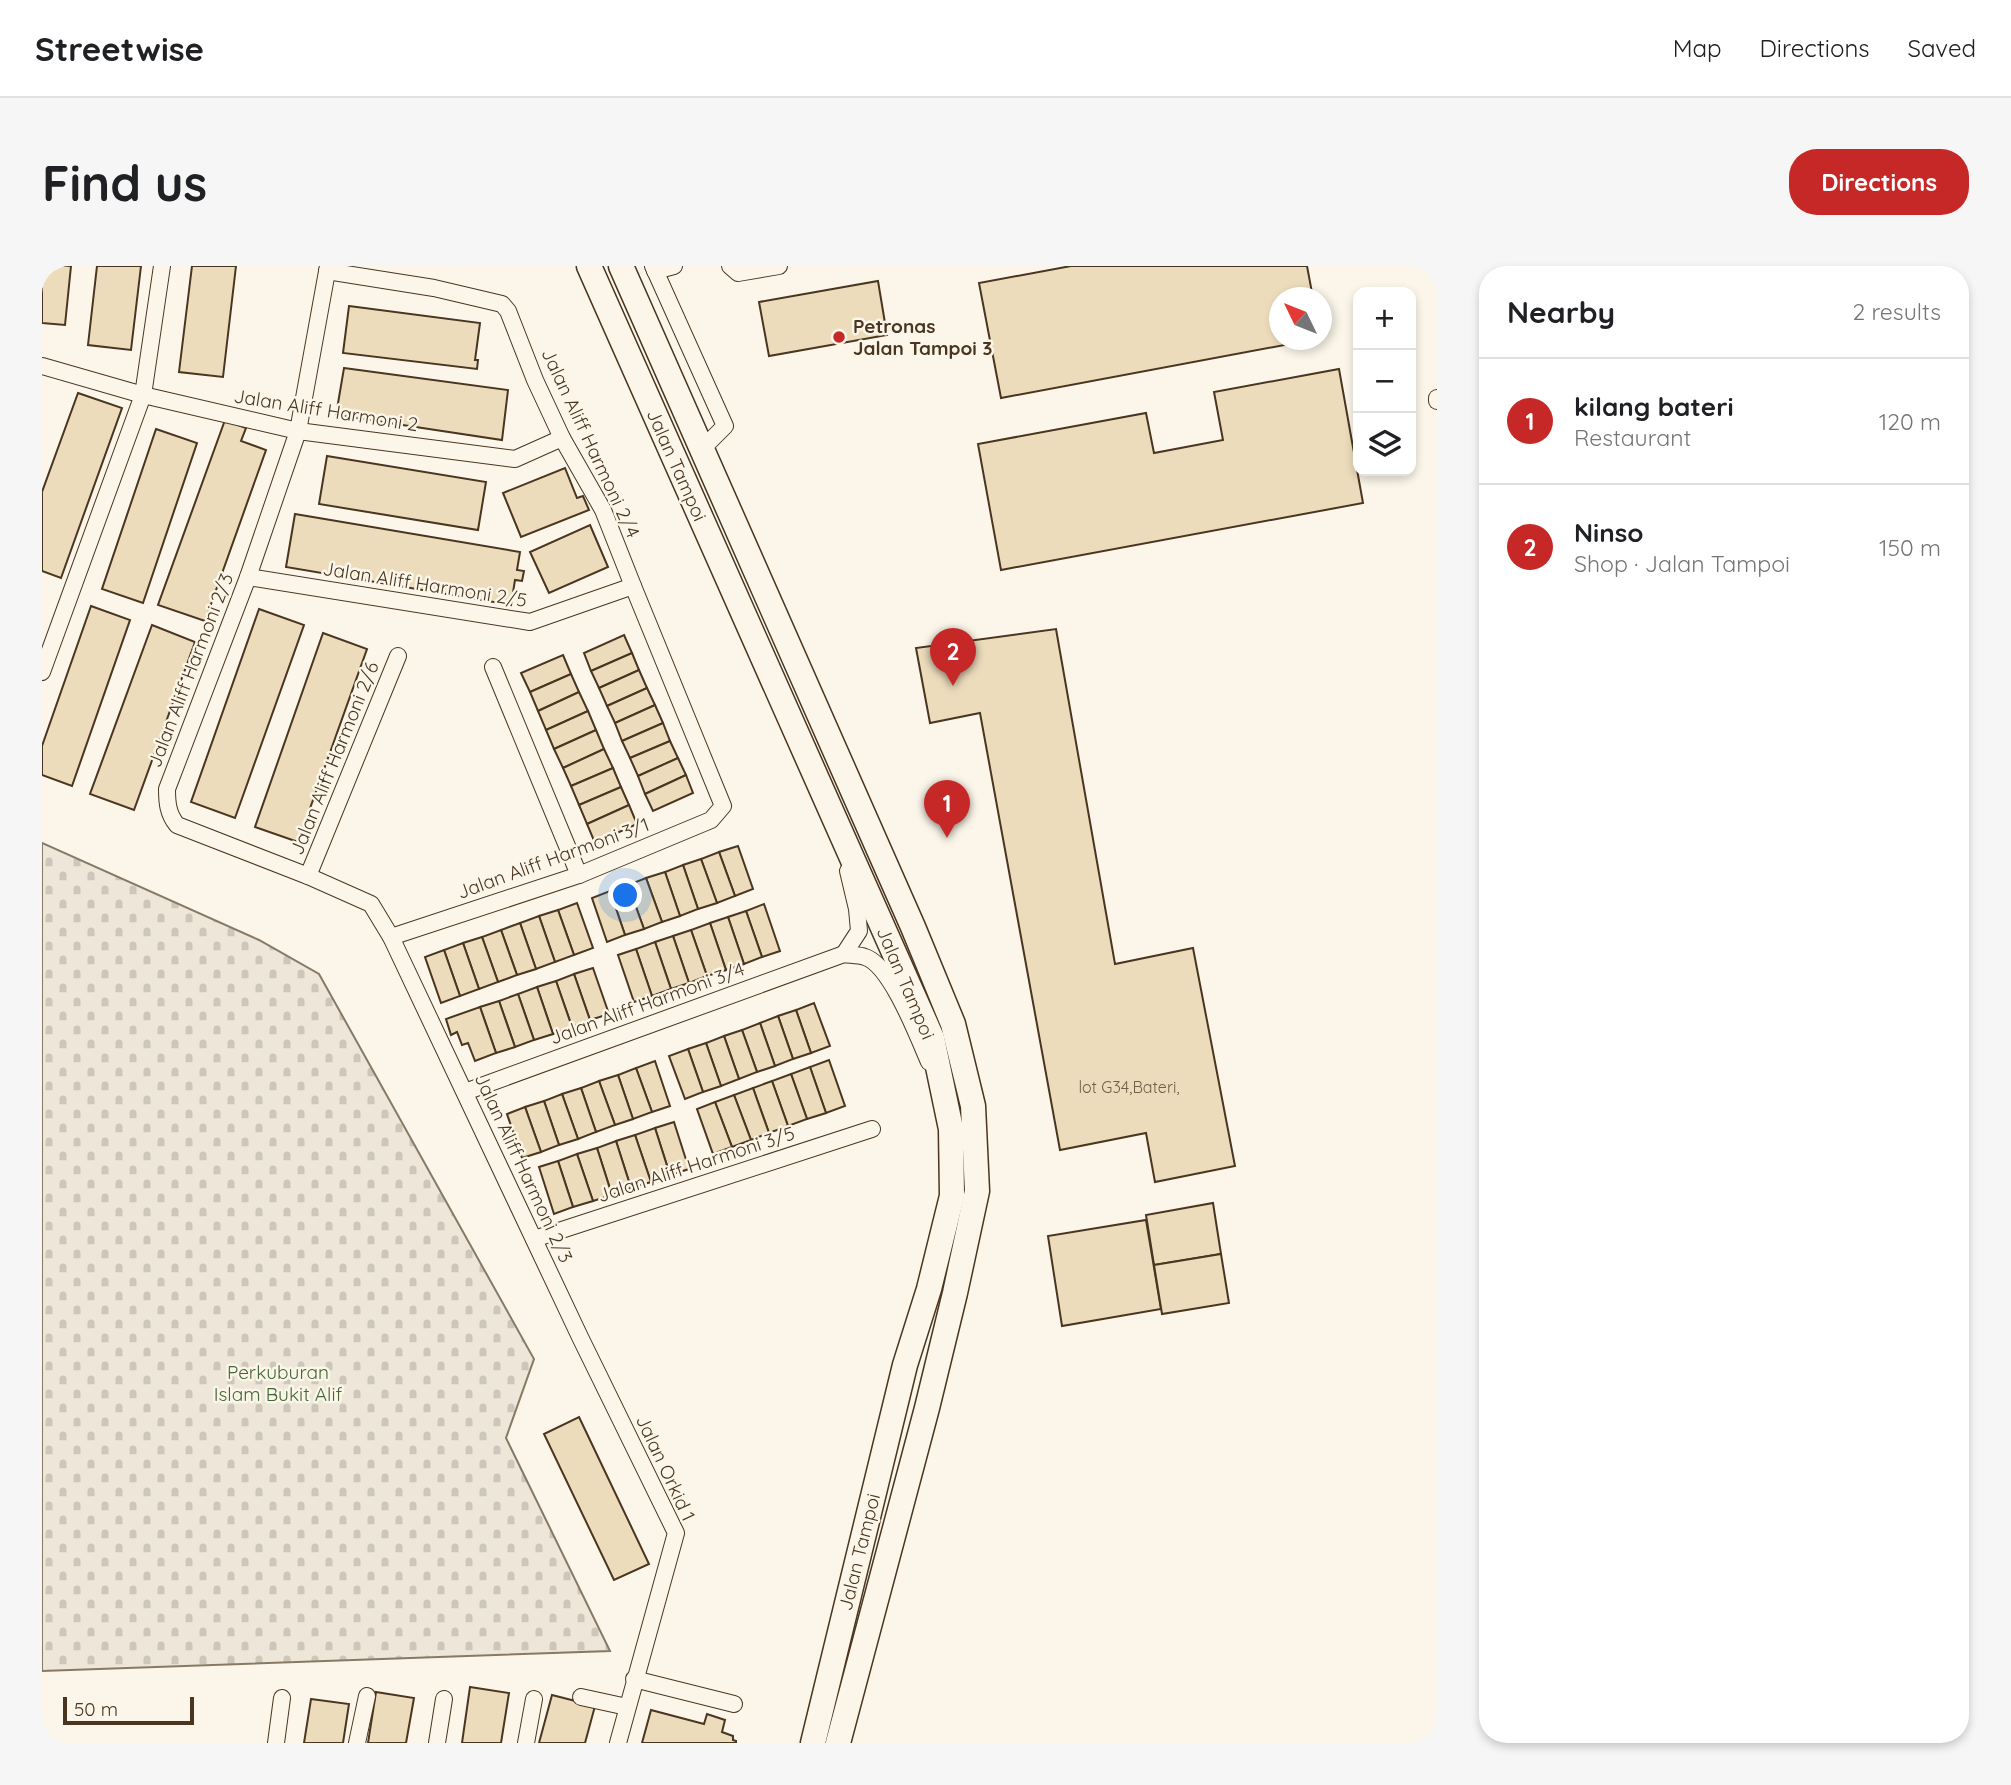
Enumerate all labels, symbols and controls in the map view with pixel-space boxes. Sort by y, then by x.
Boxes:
text: Streetwise [35,28,204,69]
text: Map [1673,33,1722,63]
text: Directions [1760,33,1870,63]
text: Saved [1908,33,1976,63]
button: Directions [1789,149,1969,215]
text: Find us [42,152,207,213]
north arrow [1269,287,1332,350]
map controls [1353,287,1416,476]
button: + [1353,287,1416,350]
text: Nearby [1507,293,1615,331]
text: 2 results [1852,297,1941,326]
place label: Petronas Jalan Tampoi 3 [853,314,992,360]
marker: Petronas Jalan Tampoi 3 [831,329,847,345]
street label: Jalan Aliff Harmoni 2/4 [537,345,645,541]
button: − [1353,350,1416,413]
street label: Jalan Aliff Harmoni 2 [232,384,420,436]
text: kilang bateri [1574,390,1734,423]
street label: Jalan Tampoi [642,405,712,525]
text: 1 [1526,407,1534,436]
text: 120 m [1879,407,1941,436]
button: layers [1353,413,1416,476]
text: Restaurant [1574,423,1691,452]
text: Ninso [1574,516,1644,549]
text: 2 [1523,533,1537,562]
text: 150 m [1879,533,1941,562]
text: Shop · Jalan Tampoi [1574,549,1790,578]
street label: Jalan Aliff Harmoni 2/5 [321,556,529,612]
street label: Jalan Aliff Harmoni 2/3 [142,570,238,770]
pin: 2 [930,628,976,686]
street label: Jalan Aliff Harmoni 2/6 [284,658,384,858]
pin: 1 [924,780,970,838]
street label: Jalan Aliff Harmoni 3/1 [454,812,652,904]
your location [608,878,642,912]
street label: Jalan Tampoi [872,923,940,1043]
street label: Jalan Aliff Harmoni 3/4 [546,957,748,1049]
street label: Jalan Aliff Harmoni 2/3 [470,1070,578,1266]
house number: lot G34,Bateri, [1078,1077,1180,1097]
street label: Jalan Aliff Harmoni 3/5 [594,1121,798,1207]
park label: Perkuburan Islam Bukit Alif [214,1360,342,1406]
street label: Jalan Orkid 1 [631,1411,701,1525]
street label: Jalan Tampoi [833,1491,885,1613]
scale bar [63,1694,194,1726]
text: 50 m [74,1697,118,1721]

